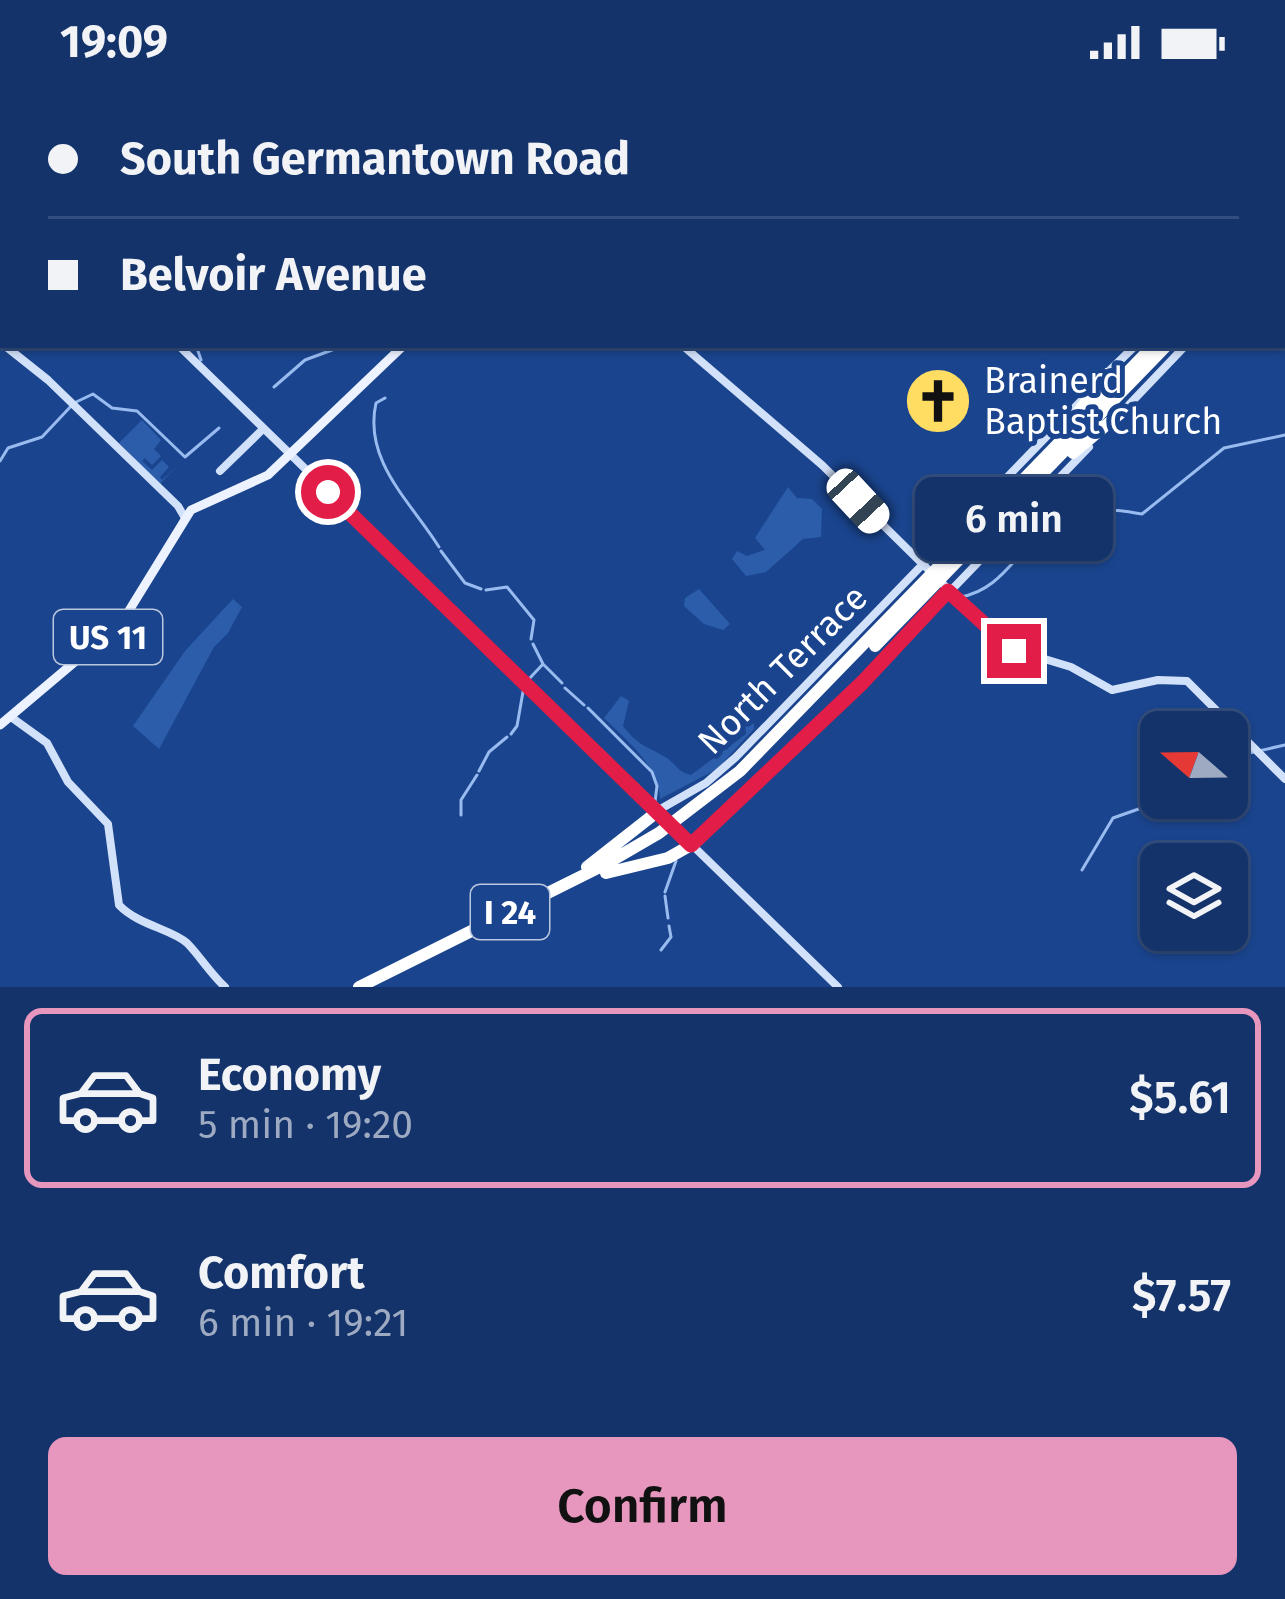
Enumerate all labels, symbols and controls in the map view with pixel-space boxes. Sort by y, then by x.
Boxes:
text: 19:09 [60,15,168,69]
text: South Germantown Road [120,132,630,186]
text: Belvoir Avenue [120,248,427,302]
place label: Brainerd Baptist Church [984,359,1222,444]
church icon: Brainerd Baptist Church [903,366,973,436]
car [820,462,896,540]
route start [301,465,355,519]
callout: 6 min [915,477,1113,561]
text: 6 min [965,496,1063,542]
street label: North Terrace [689,576,877,764]
road number: US 11 [54,610,162,664]
route end [987,624,1041,678]
north arrow [1140,711,1248,819]
map controls [1140,711,1248,951]
button: layers [1140,843,1248,951]
road number: I 24 [471,885,549,939]
icon: car [54,1044,162,1152]
text: Economy [198,1048,381,1102]
text: $5.61 [1129,1071,1231,1125]
text: 5 min · 19:20 [198,1102,413,1148]
icon: car [54,1242,162,1350]
text: Comfort [198,1246,365,1300]
text: $7.57 [1132,1269,1231,1323]
text: 6 min · 19:21 [198,1300,408,1346]
button: Confirm [48,1437,1237,1575]

